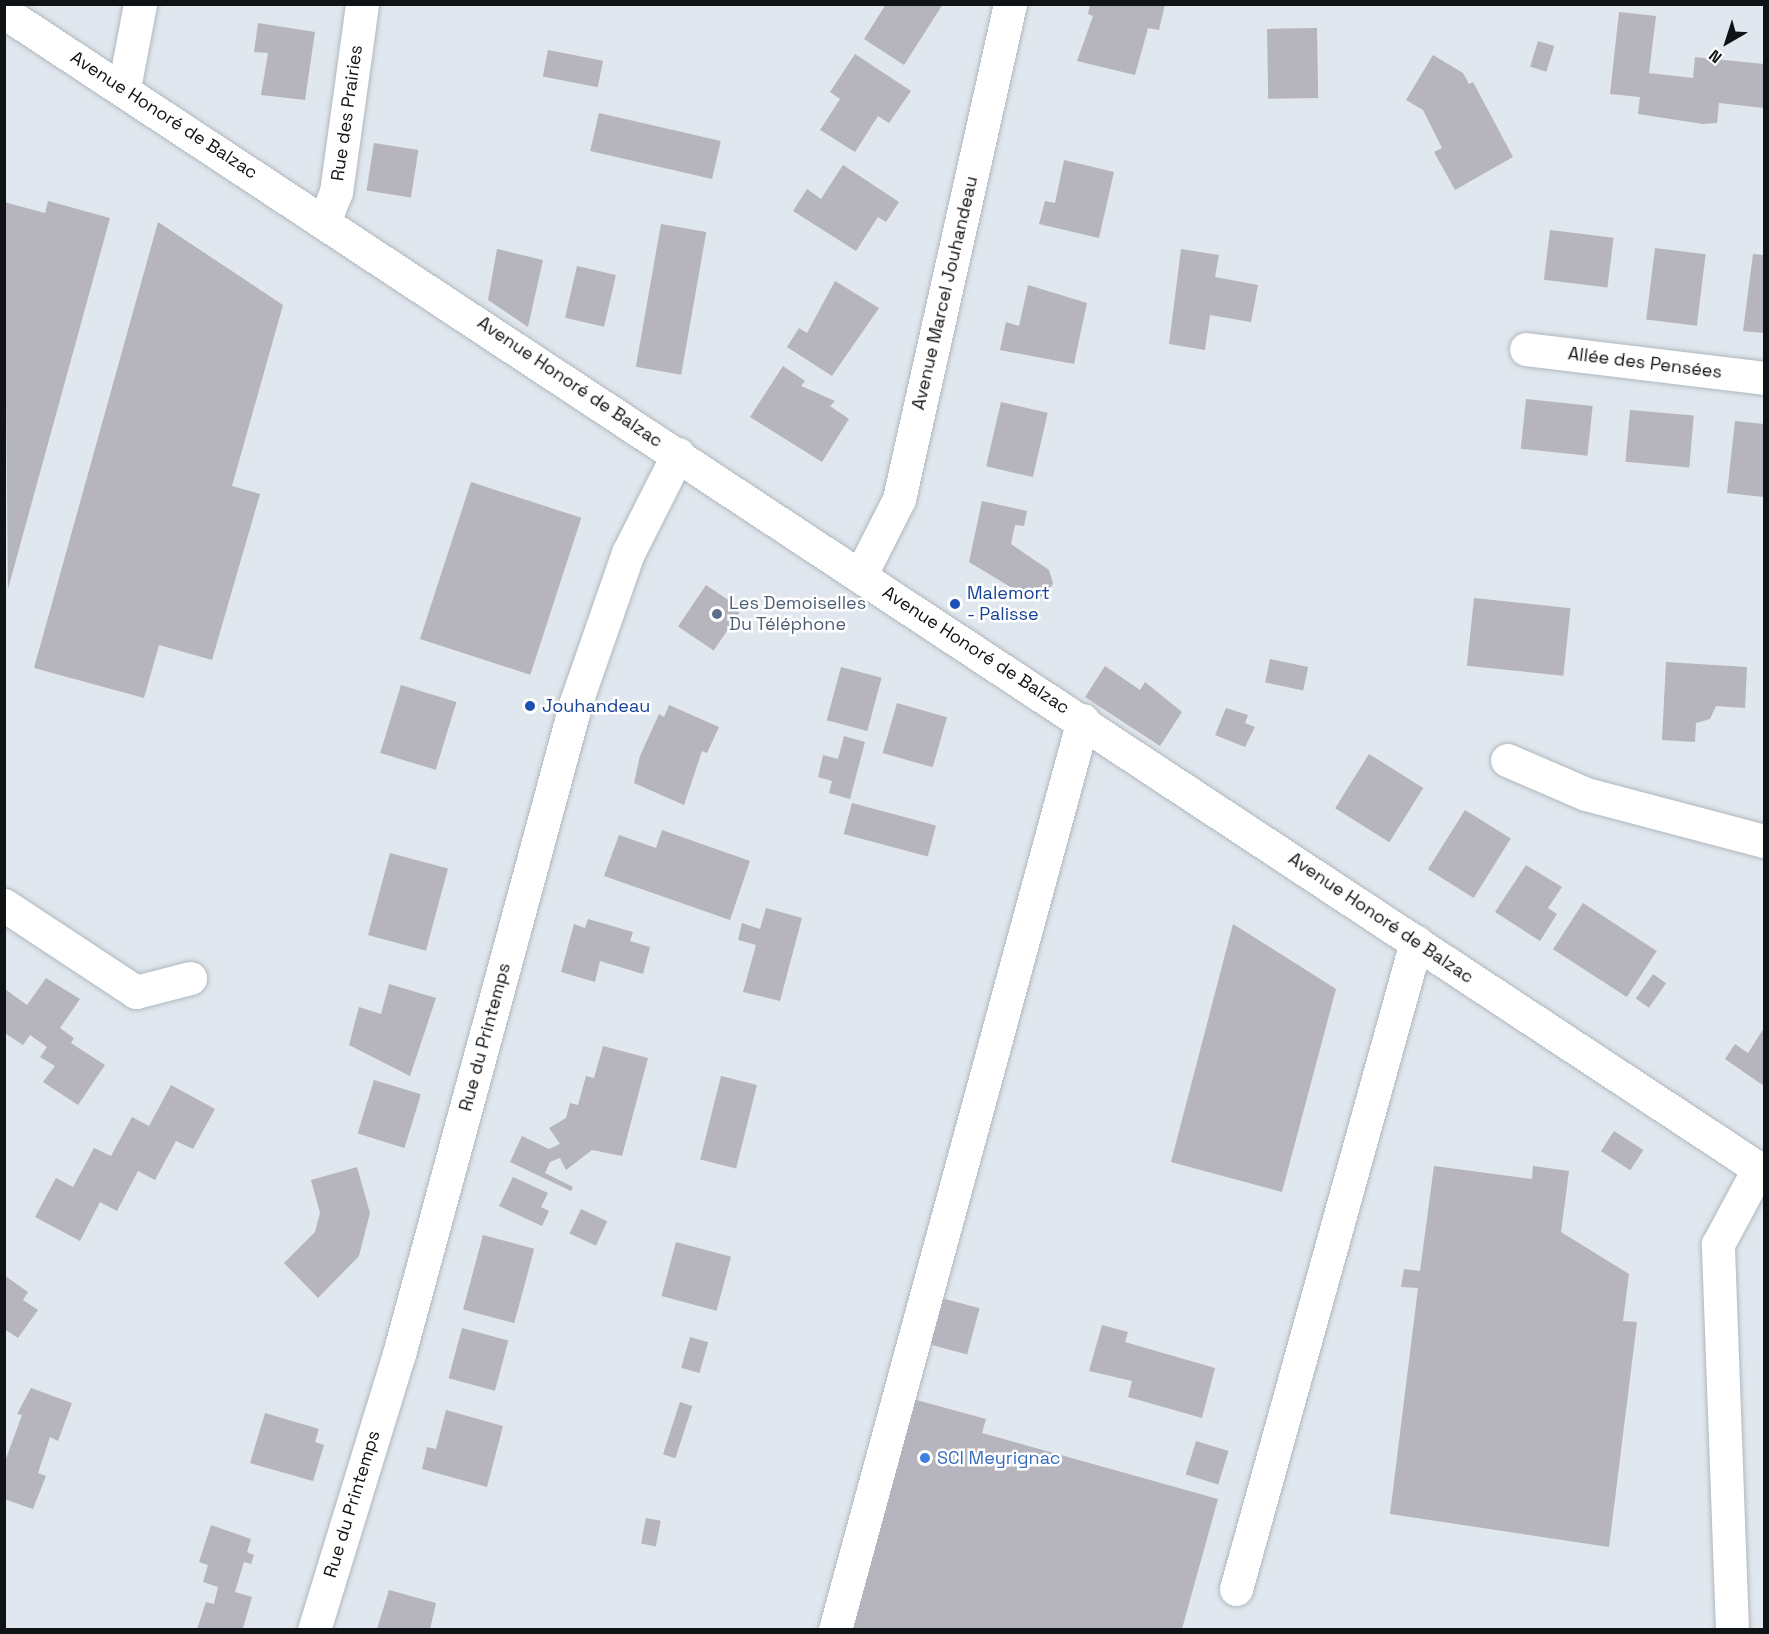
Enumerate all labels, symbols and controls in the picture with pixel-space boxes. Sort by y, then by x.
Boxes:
north arrow [1697,12,1757,72]
street label: Rue des Prairies [327,43,367,183]
text: N [1705,45,1726,68]
street label: Avenue Honoré de Balzac [66,46,262,184]
street label: Avenue Marcel Jouhandeau [908,174,982,412]
street label: Avenue Honoré de Balzac [473,312,667,452]
street label: Allée des Pensées [1567,343,1723,383]
street label: Avenue Honoré de Balzac [878,581,1074,719]
place label: Malemort - Palisse [967,583,1050,626]
place label: Les Demoiselles Du Téléphone [729,593,866,636]
marker: Malemort - Palisse [948,597,962,611]
marker: Les Demoiselles Du Téléphone [710,607,724,621]
place label: Jouhandeau [542,695,650,717]
marker: Jouhandeau [523,699,537,713]
street label: Avenue Honoré de Balzac [1284,848,1478,988]
street label: Rue du Printemps [455,960,515,1114]
street label: Rue du Printemps [319,1428,385,1580]
place label: SCI Meyrignac [937,1447,1061,1469]
marker: SCI Meyrignac [918,1451,932,1465]

